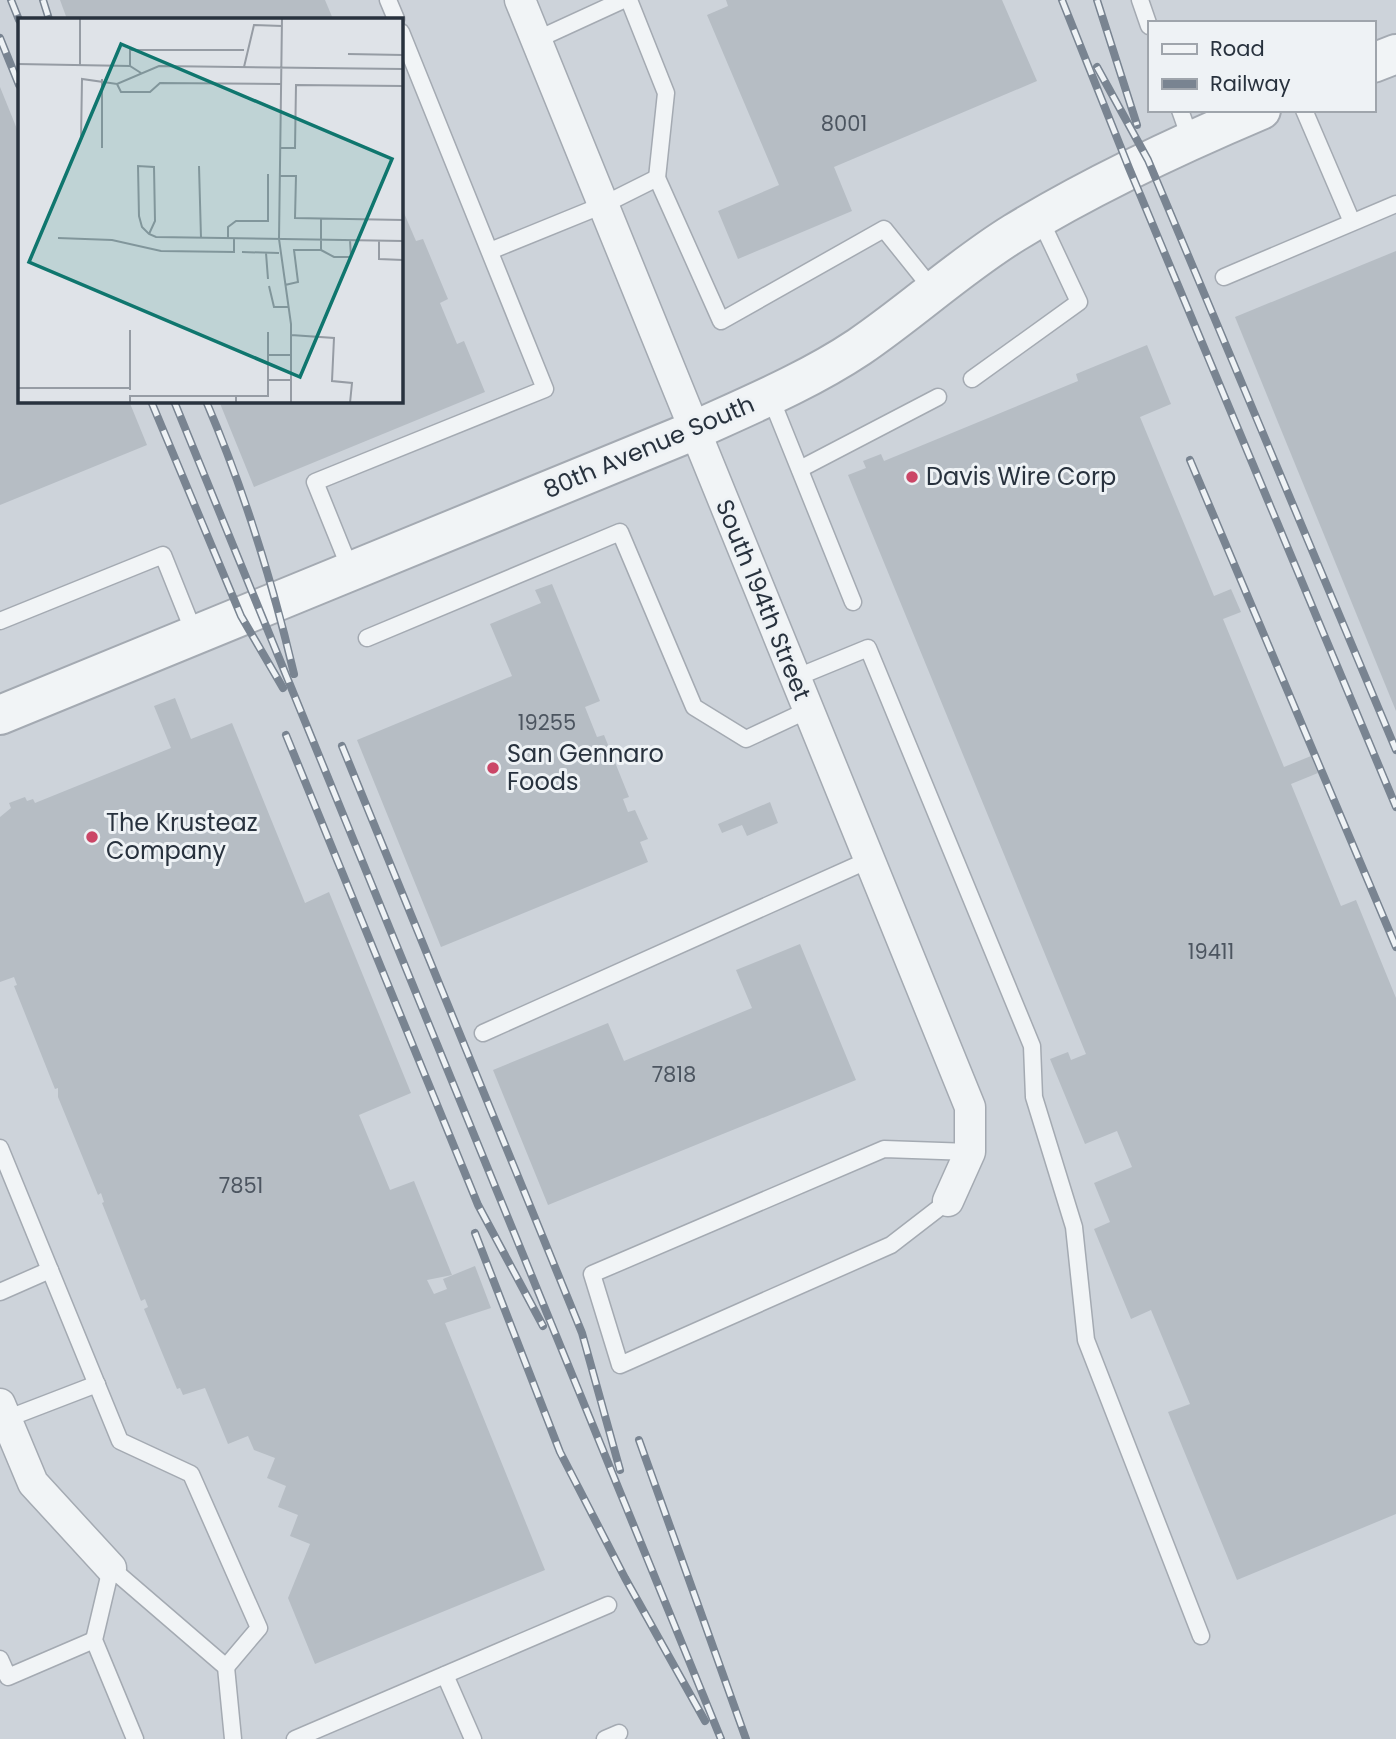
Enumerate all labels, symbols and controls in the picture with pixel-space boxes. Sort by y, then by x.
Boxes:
inset map [18,18,402,402]
legend [1148,21,1375,112]
text: Road [1210,34,1265,63]
text: Railway [1210,69,1291,98]
house number: 8001 [821,109,867,138]
street label: 80th Avenue South [538,387,759,506]
place label: Davis Wire Corp [926,460,1116,493]
marker: Davis Wire Corp [904,469,920,485]
street label: South 194th Street [708,494,819,705]
house number: 19255 [518,708,576,737]
place label: San Gennaro Foods [507,737,664,798]
marker: San Gennaro Foods [485,760,501,776]
place label: The Krusteaz Company [106,806,258,867]
marker: The Krusteaz Company [84,829,100,845]
house number: 19411 [1188,937,1234,966]
house number: 7818 [652,1060,696,1089]
house number: 7851 [219,1171,263,1200]

